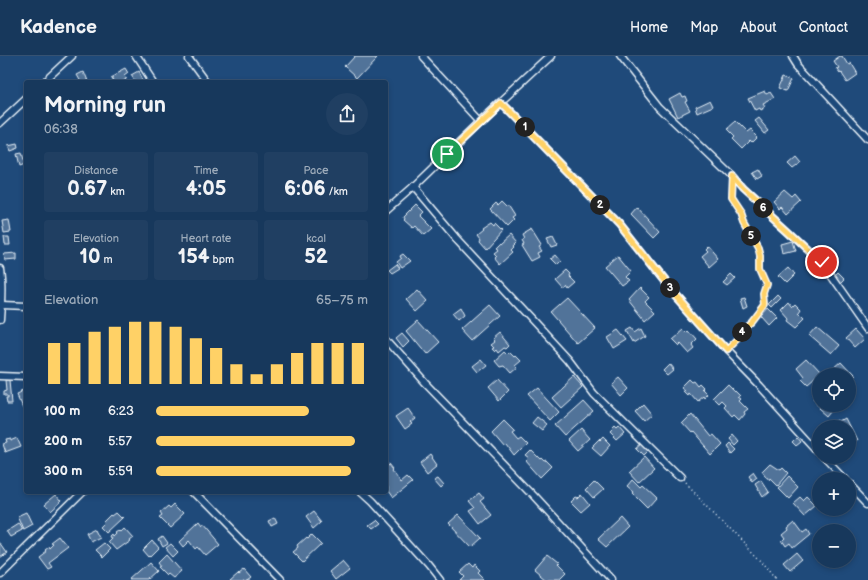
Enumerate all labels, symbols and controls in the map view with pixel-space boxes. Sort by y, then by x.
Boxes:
text: Kadence [20,16,97,39]
text: Home [630,19,668,36]
text: Map [690,19,718,36]
text: About [740,19,777,36]
text: Contact [799,19,848,36]
text: Morning run [44,92,166,119]
button: share [326,93,368,135]
pin: 1 [515,117,535,137]
text: 1 [523,120,527,133]
text: 06:38 [44,121,78,137]
pin [430,137,464,171]
icon: arrive [436,143,458,165]
text: Distance [74,164,118,177]
text: Time [194,164,218,177]
text: Pace [303,164,329,177]
text: 0.67 [67,177,107,201]
text: 4:05 [186,177,226,201]
text: 6:06 [284,177,326,201]
text: km [107,185,125,198]
text: /km [326,185,348,198]
pin: 2 [590,195,610,215]
text: 2 [597,198,603,211]
pin: 6 [753,198,773,218]
text: 6 [760,201,766,214]
pin: 5 [741,226,761,246]
text: 5 [748,229,754,242]
text: Elevation [73,232,119,245]
text: Heart rate [181,232,231,245]
text: kcal [306,232,326,245]
text: 10 [80,245,100,269]
text: 154 [178,245,210,269]
text: 52 [304,245,328,269]
pin [805,245,839,279]
icon: check [811,251,833,273]
text: m [100,253,112,266]
text: bpm [210,253,234,266]
pin: 3 [660,278,680,298]
text: 3 [667,281,673,294]
text: Elevation [44,292,98,308]
text: 65–75 m [316,292,368,308]
pin: 4 [732,322,752,342]
text: 4 [739,325,745,338]
map controls [812,368,856,568]
button: locate [812,368,856,412]
text: 100 m [44,403,80,419]
text: 6:23 [108,403,134,419]
button: layers [812,420,856,464]
text: 200 m [44,433,82,449]
text: 5:57 [108,433,132,449]
text: 300 m [44,463,82,479]
text: 5:59 [108,463,133,479]
button: + [812,472,856,516]
button: − [812,524,856,568]

